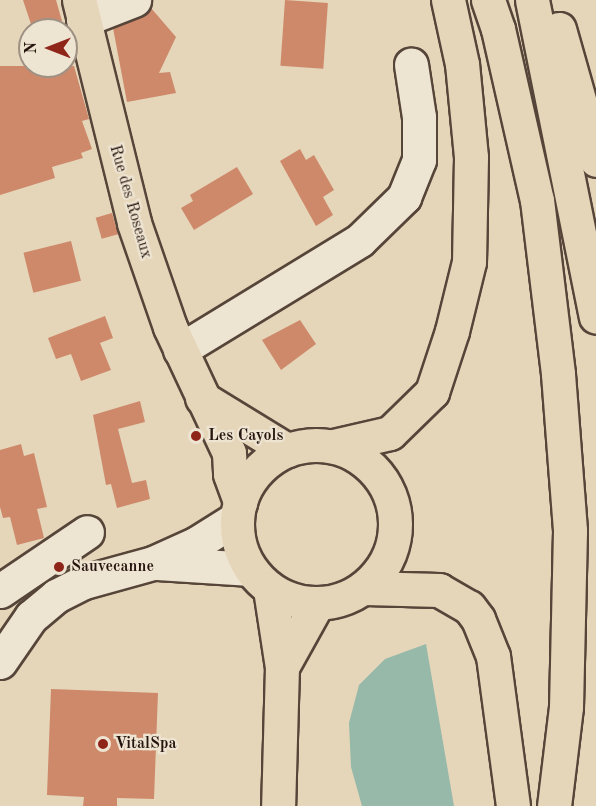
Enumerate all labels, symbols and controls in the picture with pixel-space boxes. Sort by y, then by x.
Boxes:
north arrow [18,18,78,78]
text: N [24,42,40,54]
street label: Rue des Roseaux [105,143,155,261]
place label: Les Cayols [208,426,283,446]
marker: Les Cayols [189,429,203,443]
place label: Sauvecanne [71,557,154,577]
marker: Sauvecanne [52,560,66,574]
place label: VitalSpa [115,734,177,754]
marker: VitalSpa [96,737,110,751]

